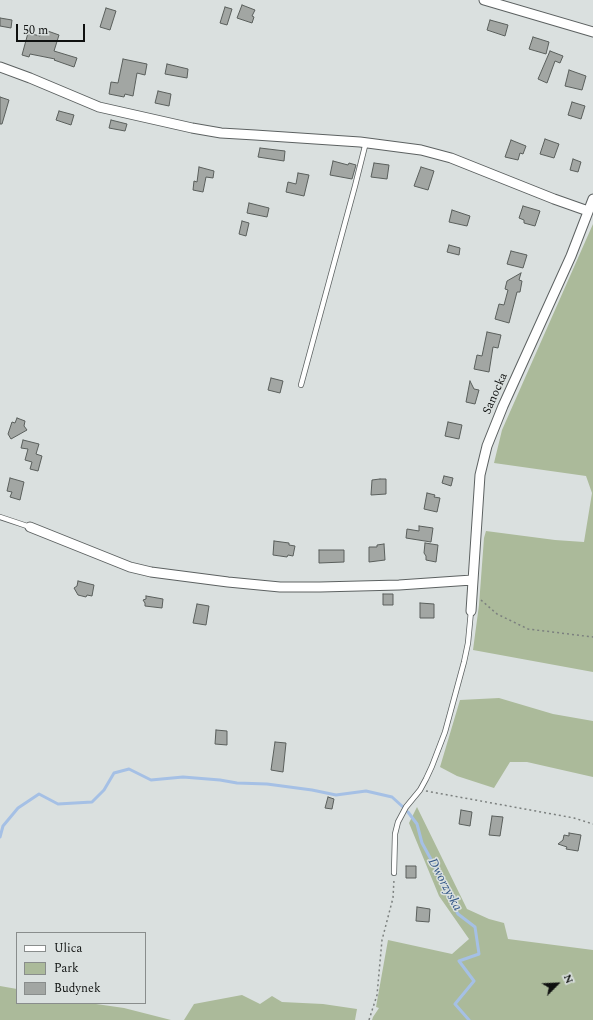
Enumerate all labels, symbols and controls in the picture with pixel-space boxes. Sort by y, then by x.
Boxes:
scale bar [18,16,87,42]
text: 50 m [23,21,48,40]
street label: Sanocka [480,371,512,417]
water label: Dworzyska [424,856,464,914]
legend [16,932,146,1004]
text: Ulica [54,939,83,958]
text: Park [54,959,79,978]
north arrow [537,964,577,1004]
text: N [559,971,578,986]
text: Budynek [54,979,101,998]

